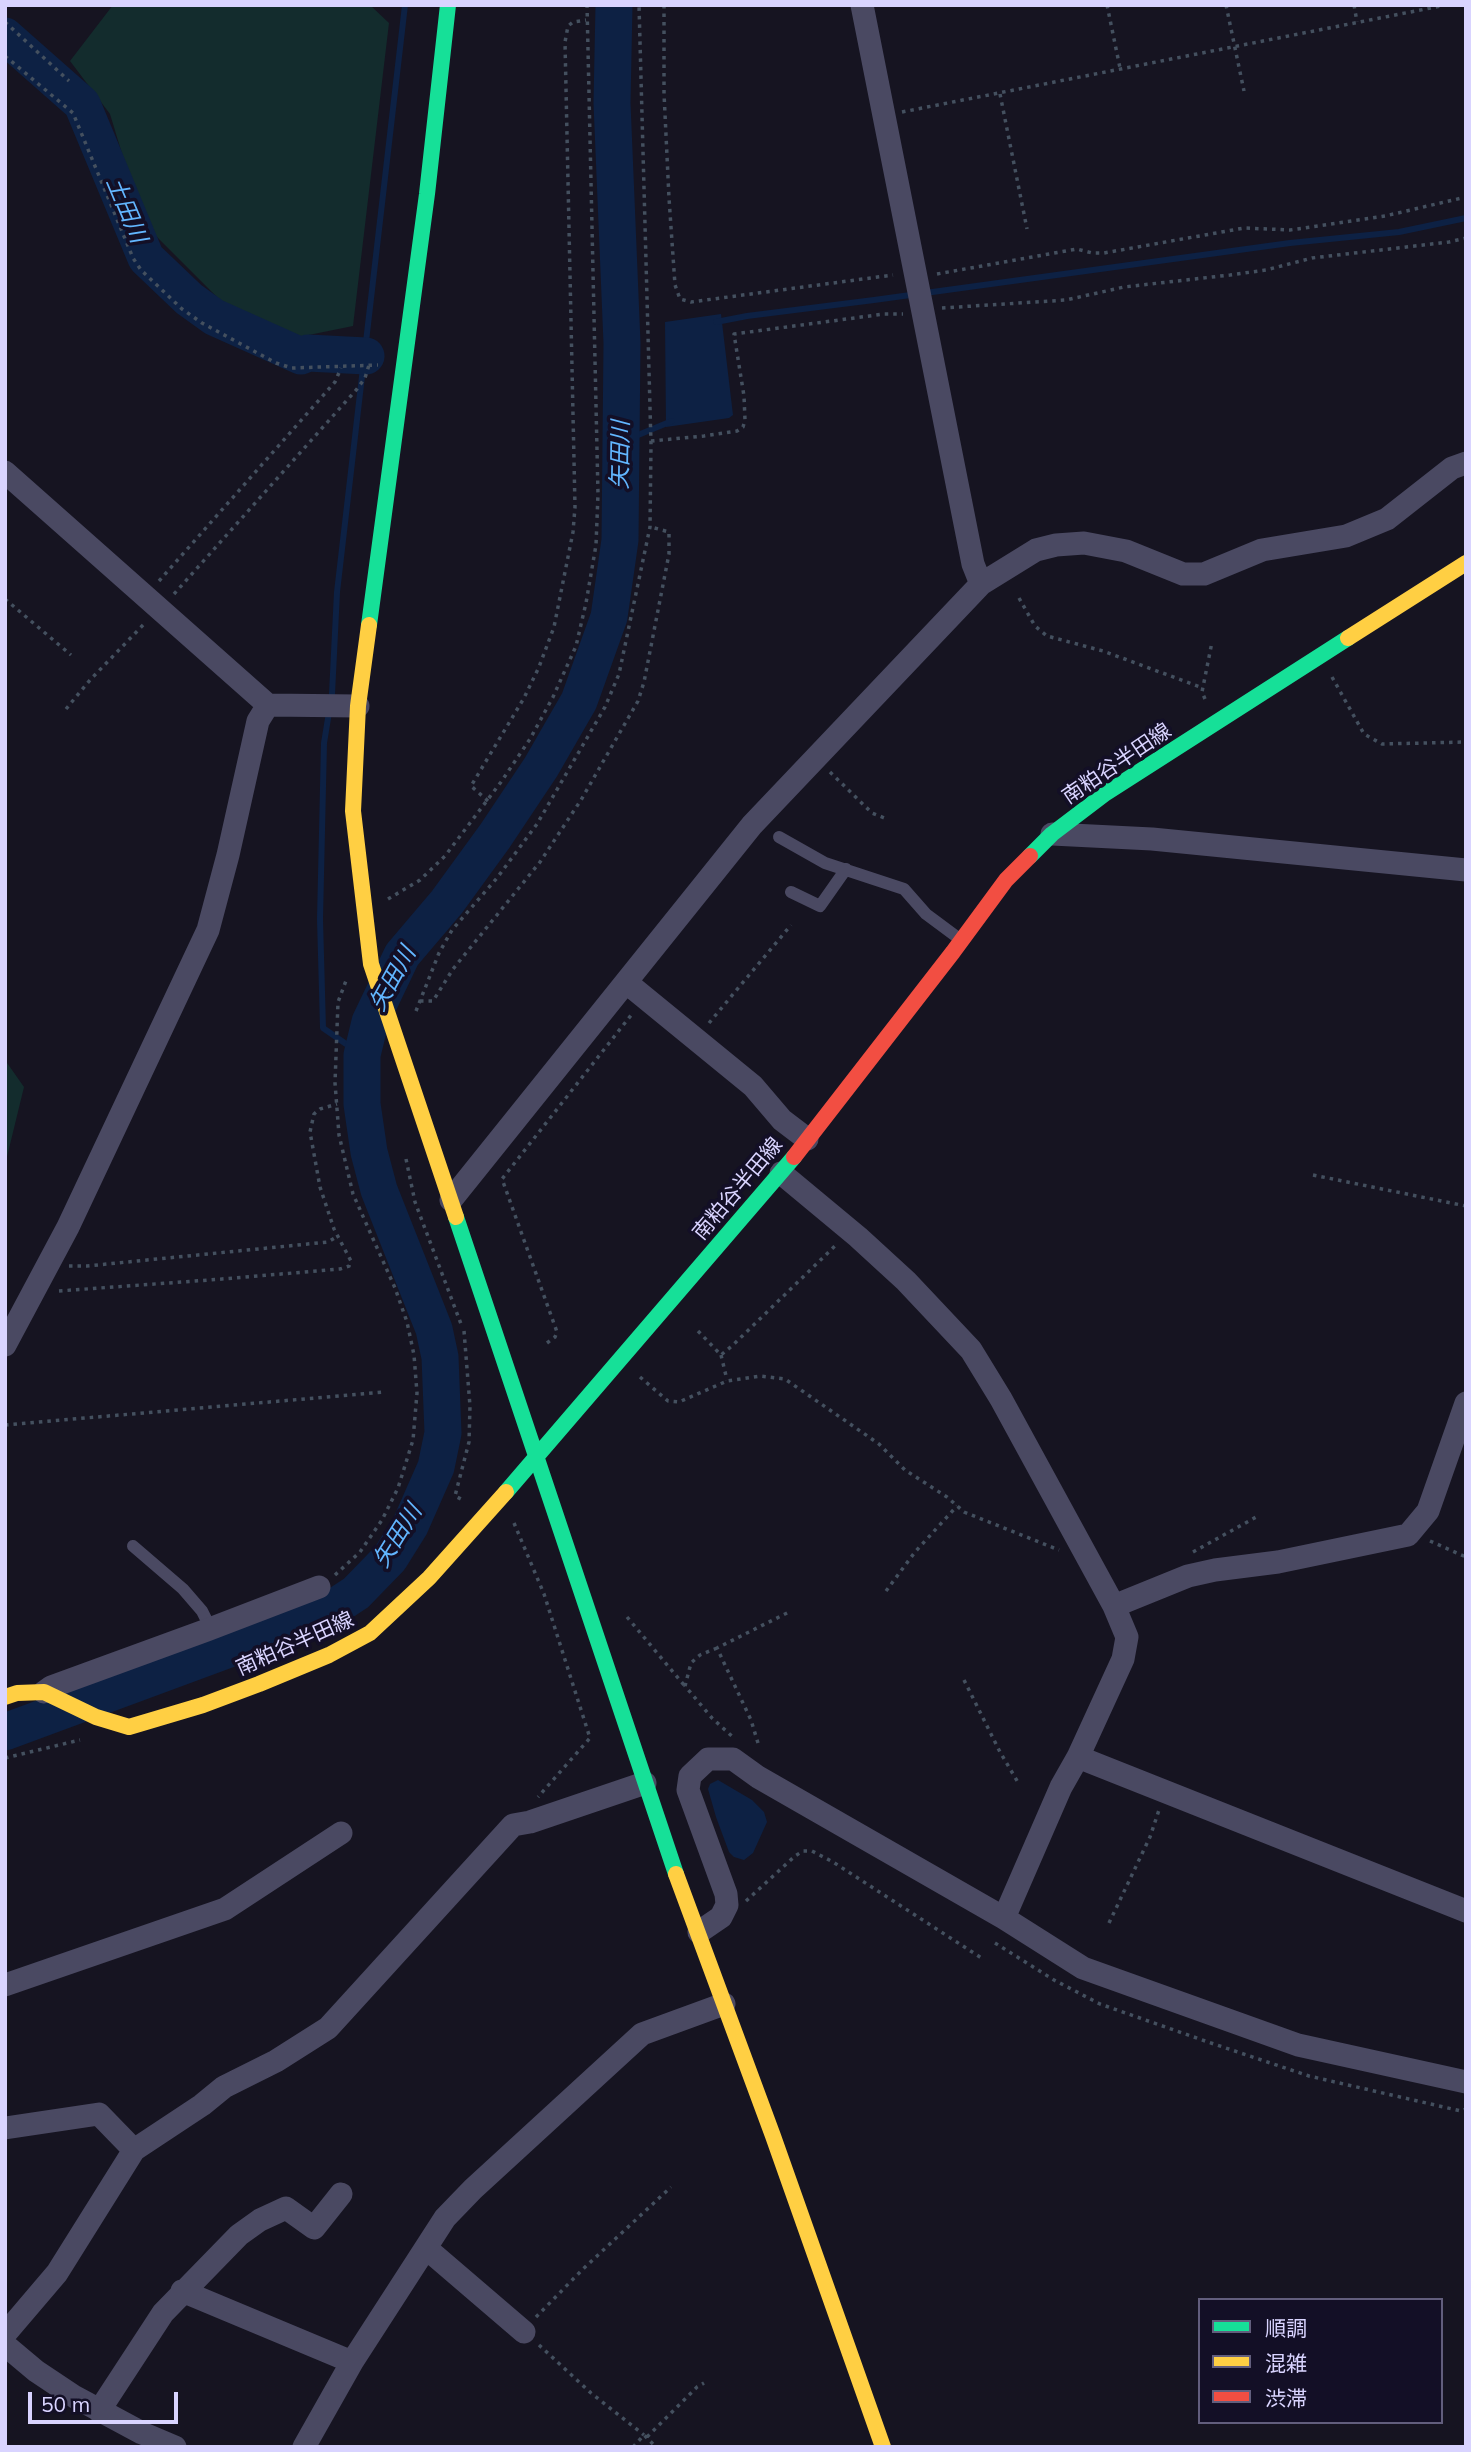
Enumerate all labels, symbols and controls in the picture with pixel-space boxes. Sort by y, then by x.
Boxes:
water label: 土田川 [100,173,152,247]
water label: 矢田川 [607,420,635,490]
street label: 南粕谷半田線 [1058,718,1176,810]
water label: 矢田川 [364,942,422,1016]
street label: 南粕谷半田線 [688,1133,788,1245]
water label: 矢田川 [368,1499,428,1573]
street label: 南粕谷半田線 [232,1607,358,1681]
legend [1198,2298,1443,2424]
text: 順調 [1265,2315,1307,2341]
text: 混雑 [1265,2350,1307,2376]
scale bar [32,2378,182,2422]
text: 渋滞 [1265,2385,1307,2411]
text: 50 m [41,2391,90,2417]

